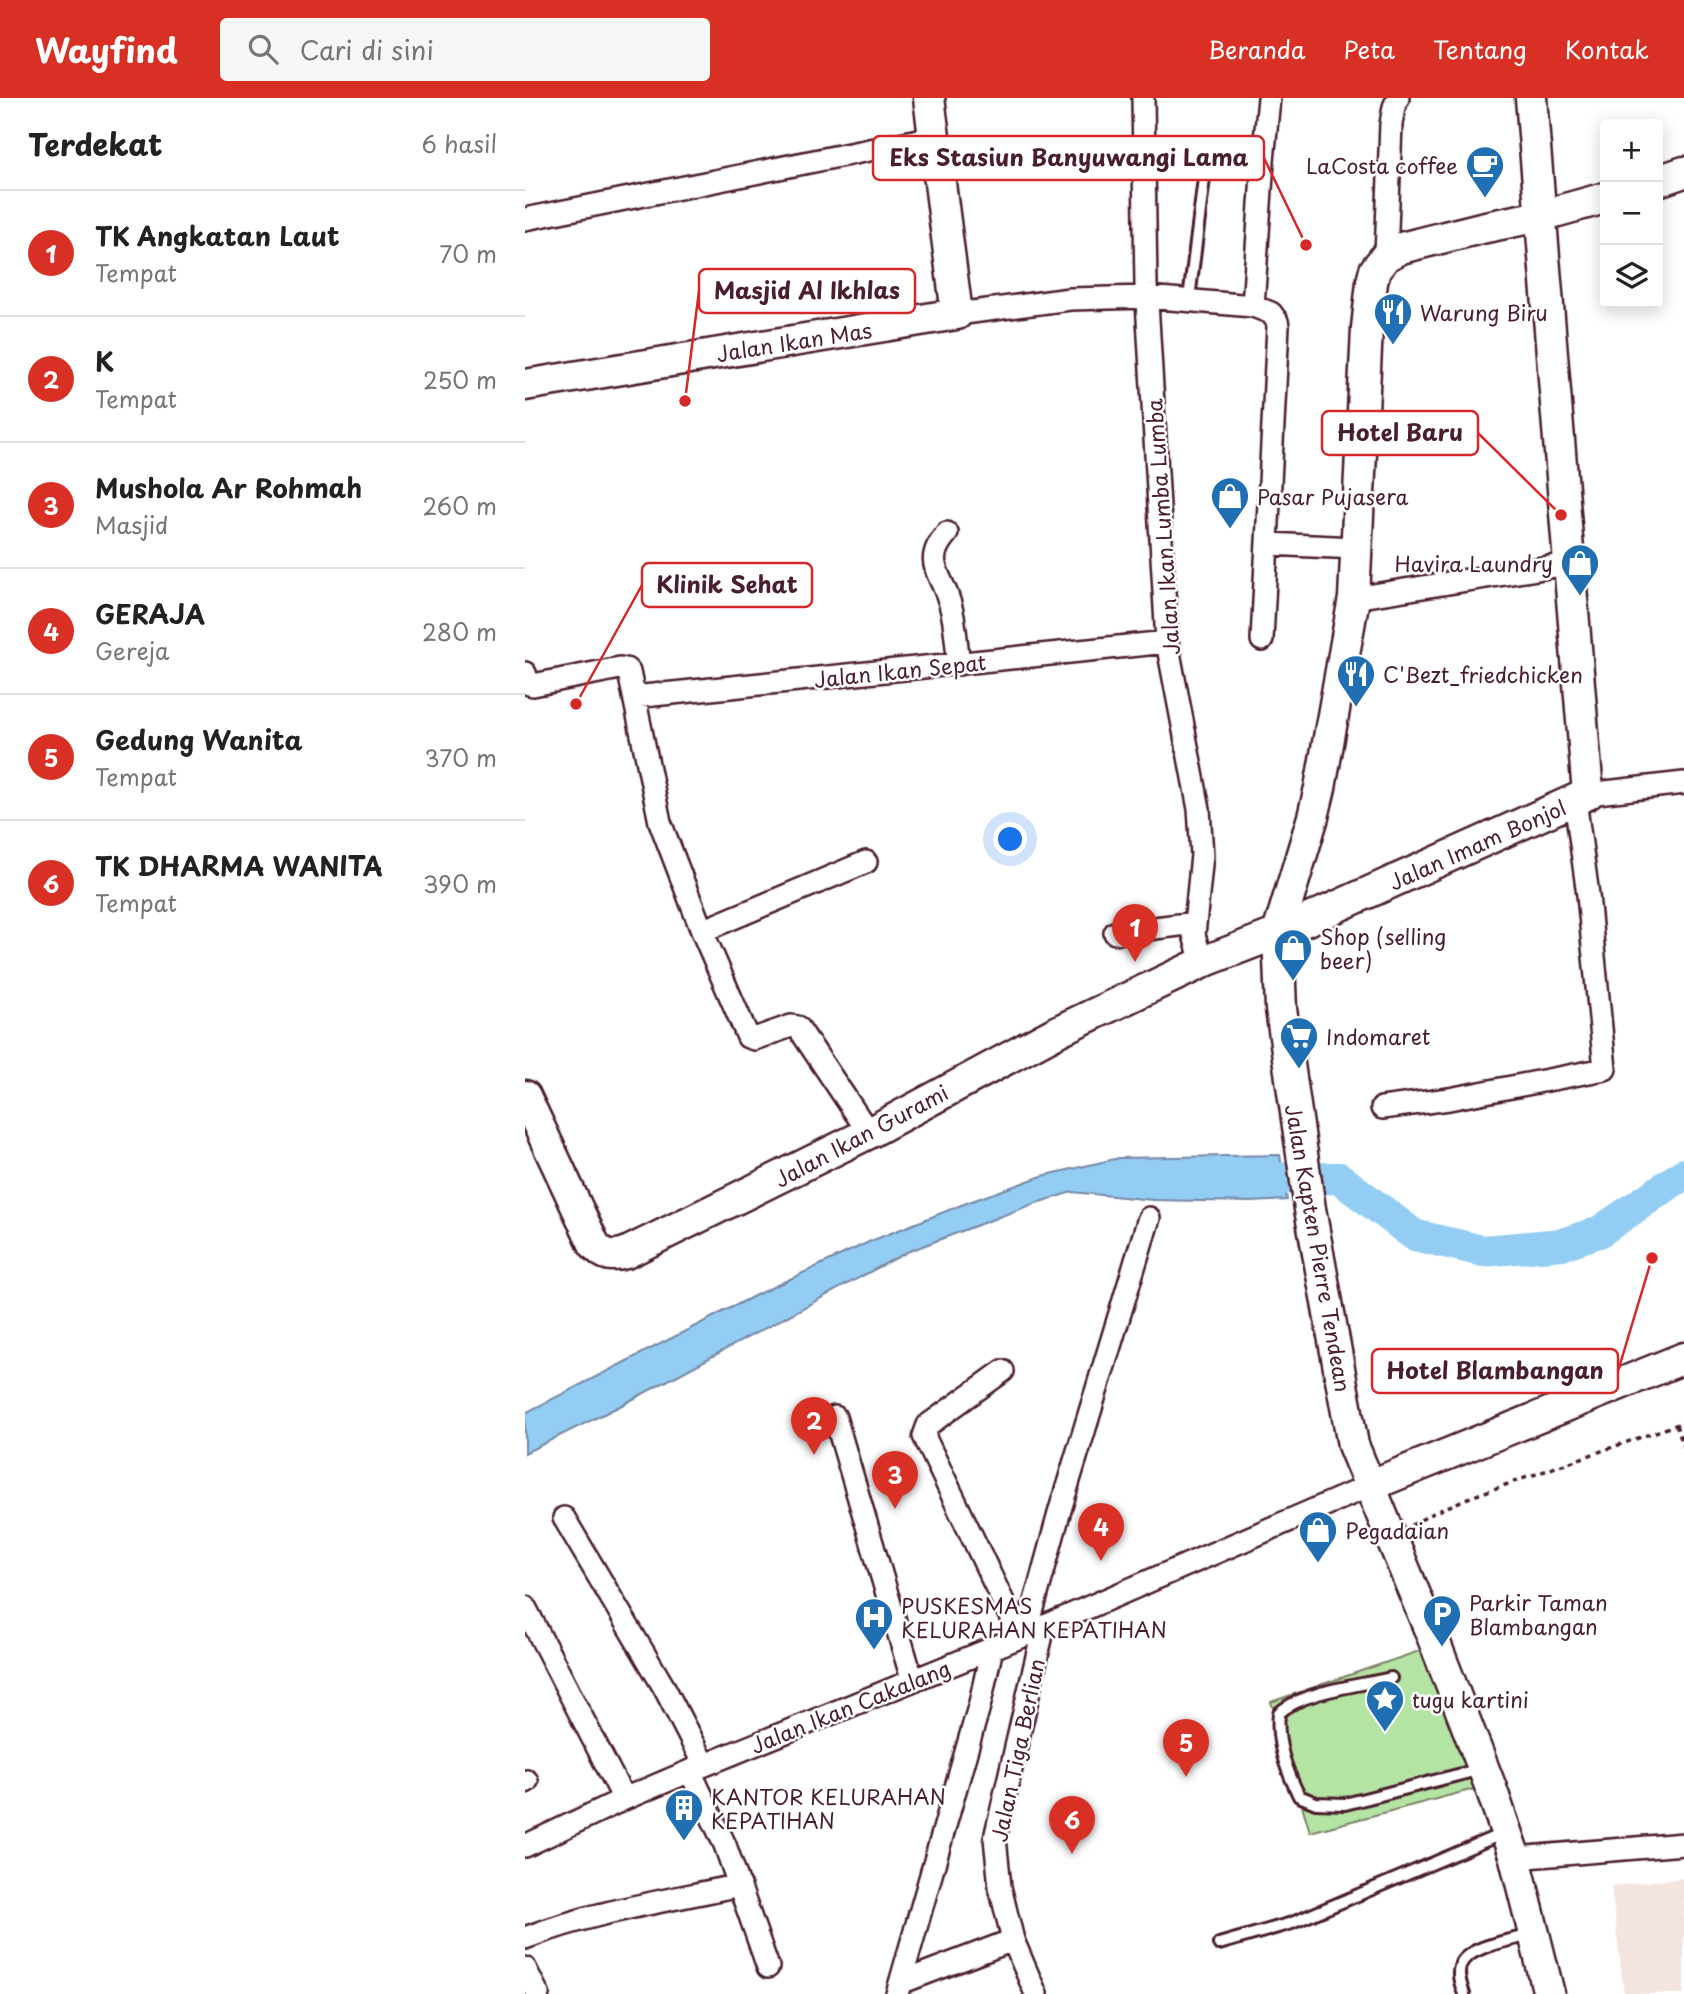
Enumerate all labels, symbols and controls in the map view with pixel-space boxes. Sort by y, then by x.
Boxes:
search box [220,18,710,81]
text: Wayfind [35,24,178,74]
icon: search [244,30,282,68]
text: Cari di sini [300,30,434,69]
text: Beranda [1208,31,1305,67]
text: Peta [1343,31,1395,67]
text: Tentang [1433,31,1527,67]
text: Kontak [1565,31,1649,67]
map controls [1600,119,1663,308]
button: + [1600,119,1663,182]
text: Terdekat [28,121,163,166]
text: 6 hasil [422,126,497,161]
callout: Eks Stasiun Banyuwangi Lama [873,136,1264,180]
text: Eks Stasiun Banyuwangi Lama [889,139,1249,174]
cafe icon: LaCosta coffee [1464,144,1506,199]
place label: LaCosta coffee [1306,149,1458,181]
button: − [1600,182,1663,245]
text: TK Angkatan Laut [95,216,339,255]
text: 1 [46,236,57,271]
text: 70 m [439,236,497,271]
button: layers [1600,245,1663,308]
text: Tempat [95,255,177,290]
callout: Masjid Al Ikhlas [699,269,915,313]
text: Masjid Al Ikhlas [714,272,900,307]
restaurant icon: Warung Biru [1372,291,1414,346]
place label: Warung Biru [1420,296,1548,328]
street label: Jalan Ikan Mas [714,313,874,369]
text: K [95,342,114,381]
text: 2 [43,362,59,397]
text: 250 m [423,362,497,397]
text: Tempat [95,381,177,416]
street label: Jalan Ikan Lumba Lumba [1137,398,1187,656]
callout: Hotel Baru [1322,411,1478,455]
text: Hotel Baru [1337,414,1463,449]
text: Mushola Ar Rohmah [95,468,362,507]
shop icon: Pasar Pujasera [1209,475,1251,530]
place label: Pasar Pujasera [1257,480,1409,512]
text: 3 [43,488,59,523]
text: 260 m [422,488,497,523]
text: Masjid [95,507,169,542]
shop icon: Havira Laundry [1559,542,1601,597]
place label: Havira Laundry [1394,547,1553,579]
callout: Klinik Sehat [642,563,812,607]
text: Klinik Sehat [656,566,798,601]
text: GERAJA [95,594,205,633]
text: 4 [43,614,59,649]
text: 280 m [422,614,497,649]
text: Gereja [95,633,169,668]
street label: Jalan Ikan Sepat [812,645,988,695]
restaurant icon: C'Bezt_friedchicken [1335,653,1377,708]
place label: C'Bezt_friedchicken [1383,658,1583,690]
text: Gedung Wanita [95,720,303,759]
text: 5 [44,740,58,775]
text: 370 m [424,740,497,775]
text: Tempat [95,759,177,794]
street label: Jalan Imam Bonjol [1383,791,1571,897]
your location [993,822,1027,856]
text: TK DHARMA WANITA [95,846,383,885]
text: 6 [43,866,59,901]
text: 390 m [423,866,497,901]
text: Tempat [95,885,177,920]
pin: 1 [1112,904,1158,962]
place label: Shop (selling beer) [1320,920,1446,976]
shop icon: Shop (selling beer) [1272,927,1314,982]
supermarket icon: Indomaret [1278,1015,1320,1070]
place label: Indomaret [1326,1020,1430,1052]
street label: Jalan Ikan Gurami [768,1076,954,1194]
street label: Jalan Kapten Pierre Tendean [1278,1102,1360,1394]
callout: Hotel Blambangan [1372,1349,1618,1393]
text: Hotel Blambangan [1386,1352,1604,1387]
pin: 2 [791,1397,837,1455]
pin: 3 [872,1451,918,1509]
pin: 4 [1078,1503,1124,1561]
shop icon: Pegadaian [1297,1509,1339,1564]
place label: Pegadaian [1345,1514,1449,1546]
place label: Parkir Taman Blambangan [1469,1586,1608,1642]
place label: PUSKESMAS KELURAHAN KEPATIHAN [901,1589,1167,1645]
parking icon: Parkir Taman Blambangan [1421,1593,1463,1648]
hospital icon: PUSKESMAS KELURAHAN KEPATIHAN [853,1596,895,1651]
street label: Jalan Ikan Cakalang [745,1651,955,1761]
street label: Jalan Tiga Berlian [982,1655,1052,1845]
place icon: tugu kartini [1364,1678,1406,1733]
place label: tugu kartini [1412,1683,1529,1715]
pin: 5 [1163,1719,1209,1777]
place label: KANTOR KELURAHAN KEPATIHAN [711,1780,946,1836]
building icon: KANTOR KELURAHAN KEPATIHAN [663,1787,705,1842]
pin: 6 [1049,1796,1095,1854]

